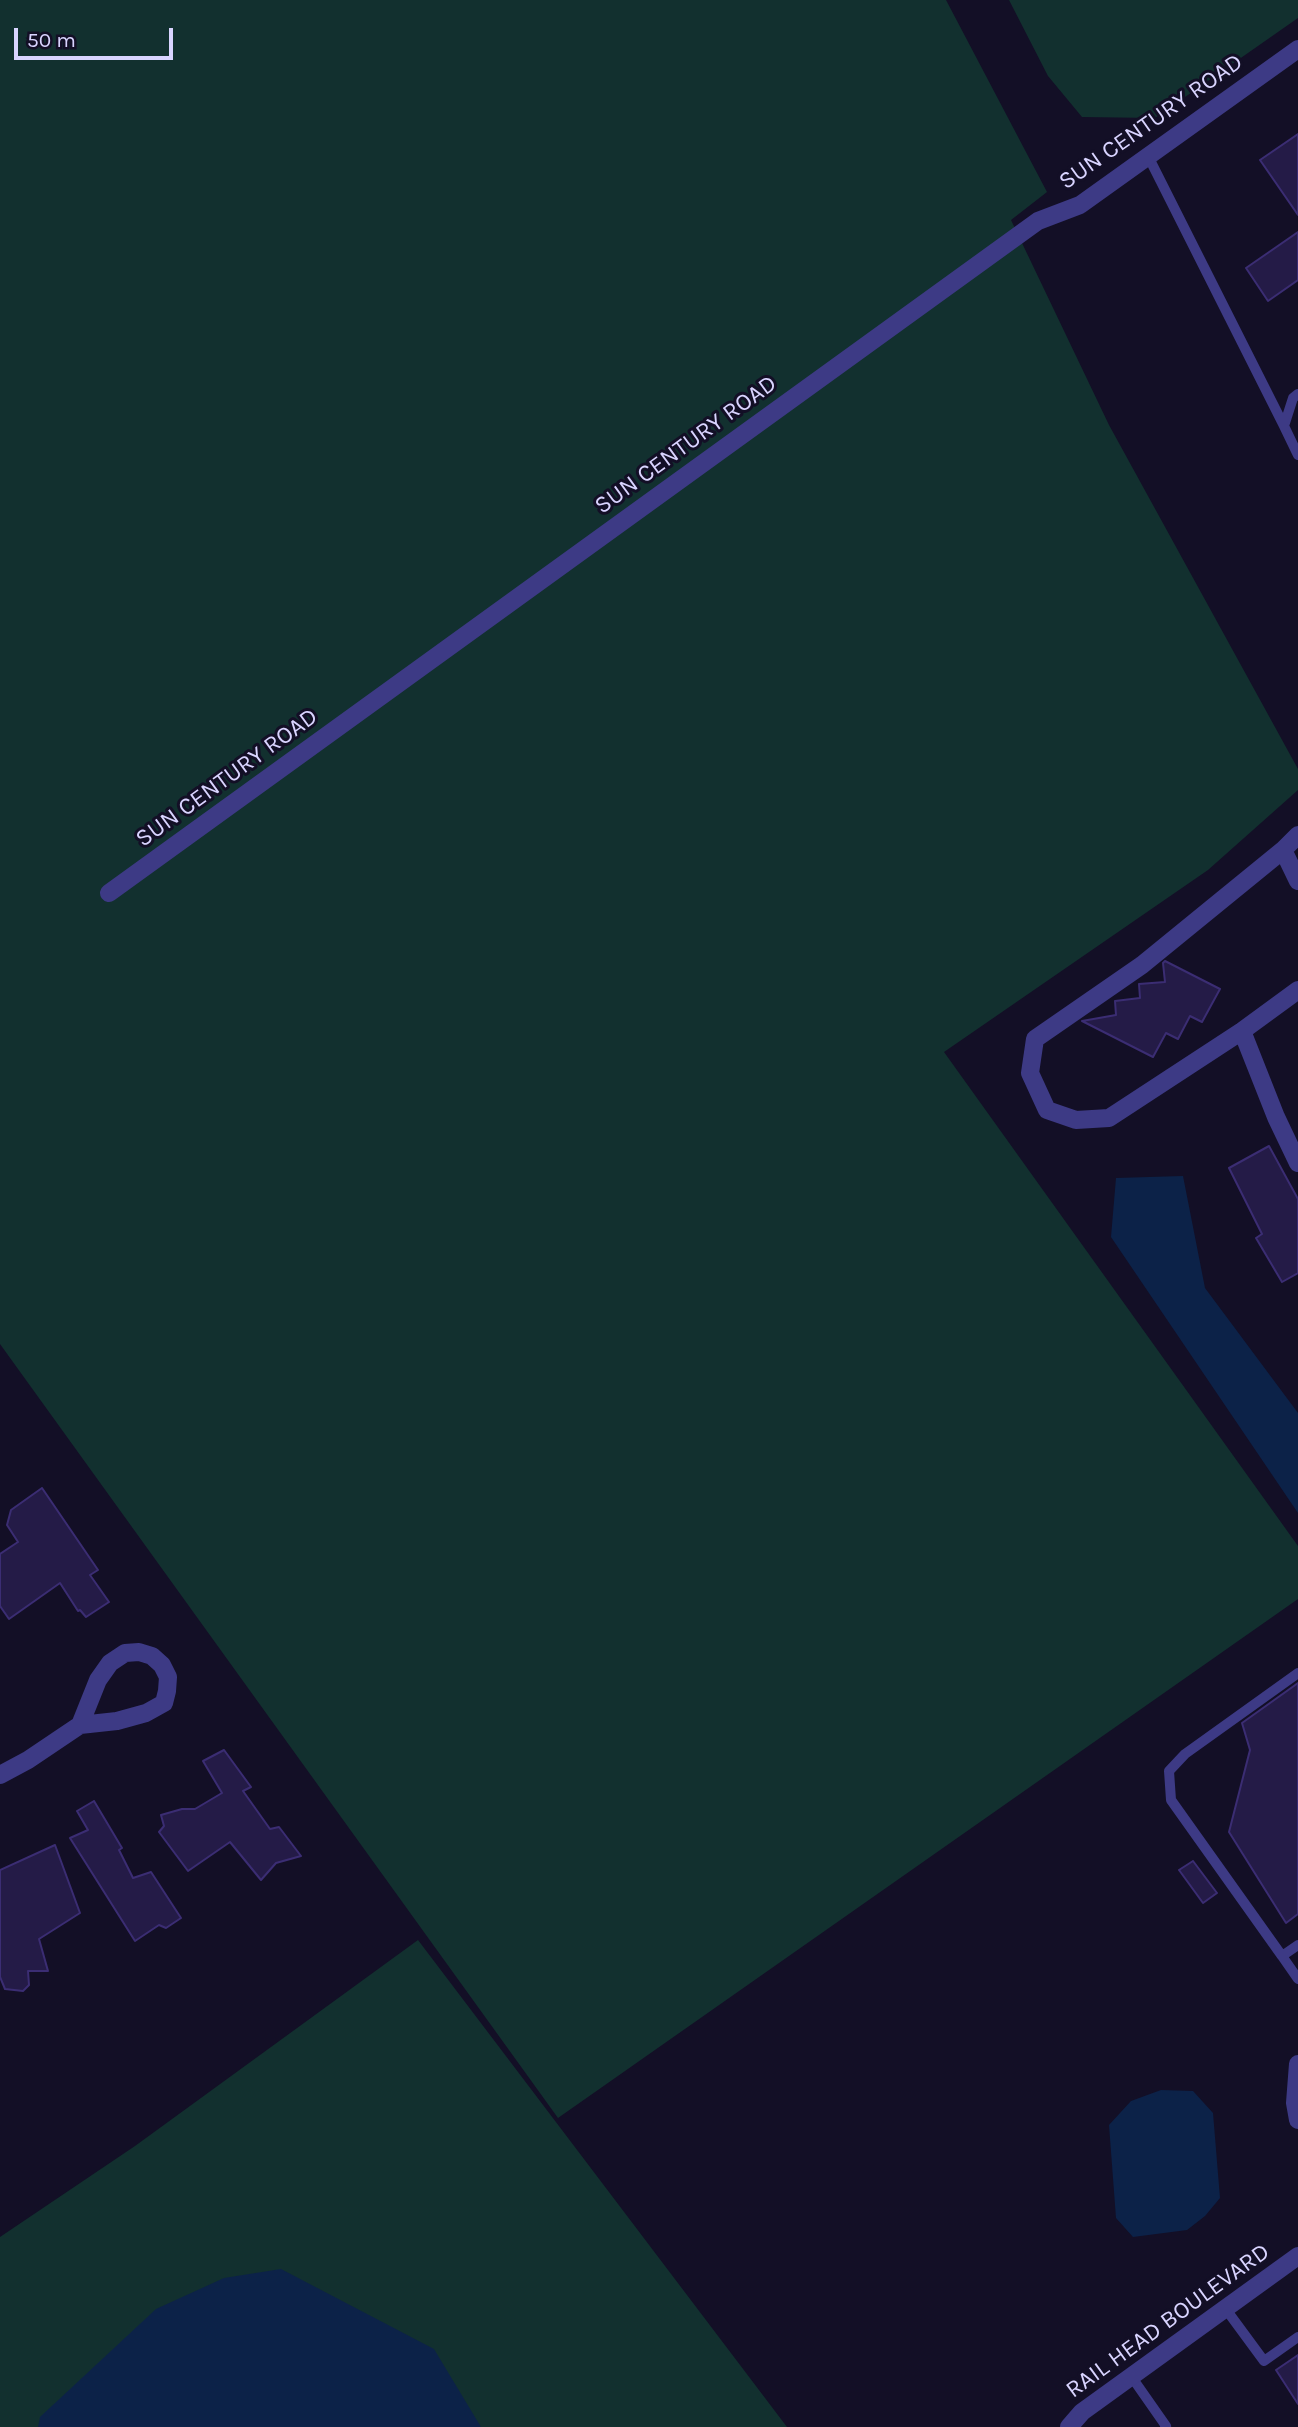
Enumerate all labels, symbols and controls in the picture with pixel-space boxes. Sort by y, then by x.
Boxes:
scale bar [18,14,177,58]
text: 50 m [27,28,76,52]
street label: SUN CENTURY ROAD [1053,48,1249,196]
street label: SUN CENTURY ROAD [589,369,783,521]
street label: SUN CENTURY ROAD [130,702,324,854]
street label: RAIL HEAD BOULEVARD [1060,2237,1276,2405]

